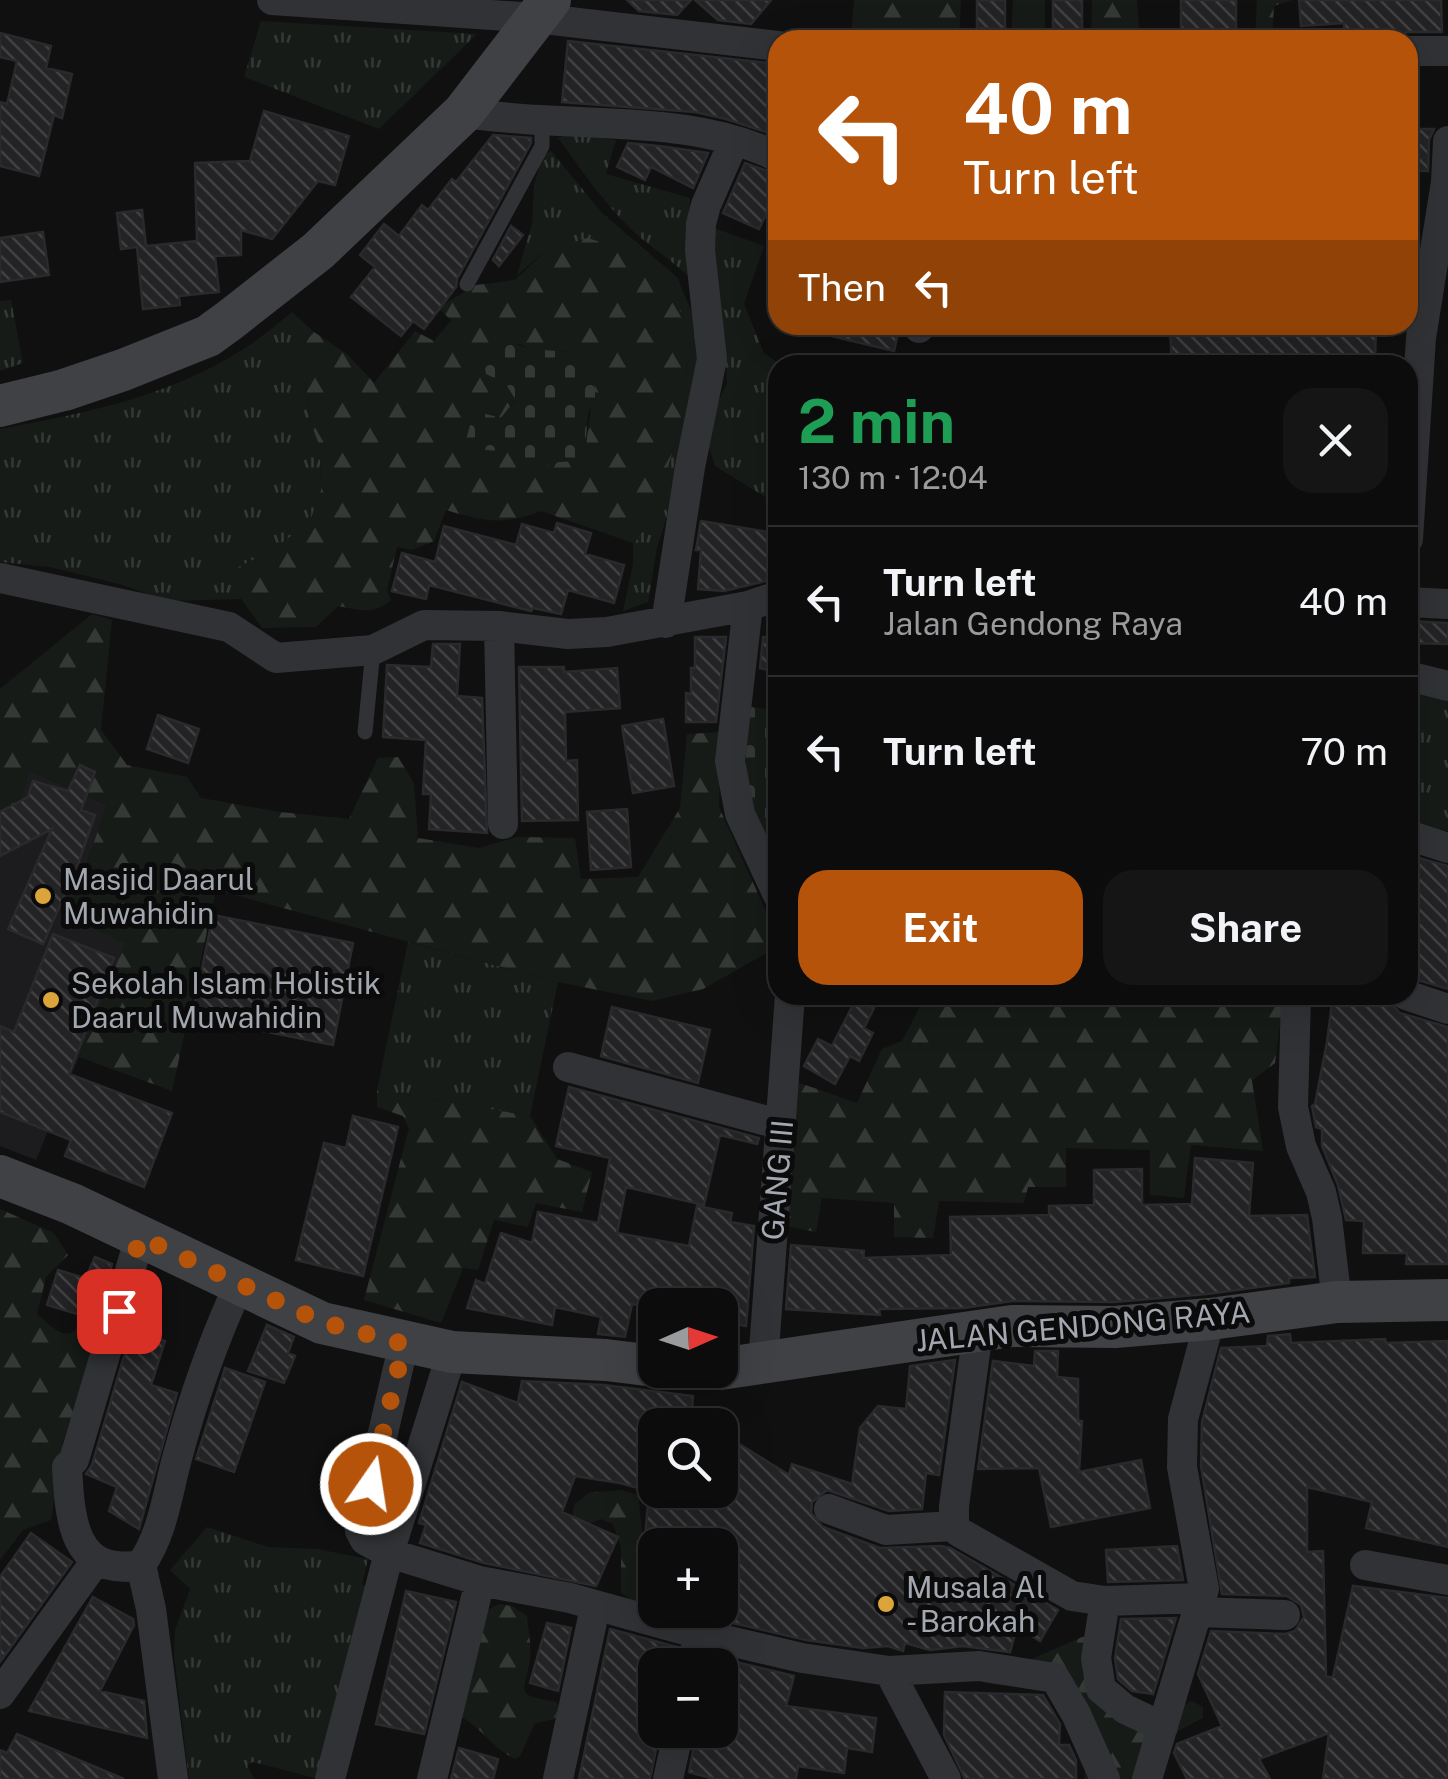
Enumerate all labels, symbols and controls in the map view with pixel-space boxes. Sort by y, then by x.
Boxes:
text: 40 m [963,67,1133,150]
icon: left [798,70,928,200]
text: Turn left [963,151,1139,204]
icon: left [906,260,961,315]
text: Then [798,265,886,310]
text: 2 min [798,386,955,457]
button: close [1283,388,1388,493]
text: 130 m · 12:04 [798,459,988,496]
text: Turn left [883,560,1037,605]
icon: left [798,574,853,629]
text: 40 m [1299,579,1388,624]
text: Jalan Gendong Raya [883,605,1183,642]
icon: left [798,724,853,779]
text: Turn left [883,729,1037,774]
text: 70 m [1301,729,1388,774]
place label: Masjid Daarul Muwahidin [63,861,254,931]
button: Exit [798,870,1083,985]
button: Share [1103,870,1388,985]
marker: Masjid Daarul Muwahidin [32,885,54,907]
place label: Sekolah Islam Holistik Daarul Muwahidin [71,965,381,1035]
marker: Sekolah Islam Holistik Daarul Muwahidin [40,989,62,1011]
street label: GANG III [754,1118,800,1242]
pin [77,1269,162,1354]
icon: arrive [92,1284,147,1339]
north arrow [638,1288,738,1388]
map controls [638,1288,738,1748]
street label: JALAN GENDONG RAYA [914,1293,1252,1359]
button: search [638,1408,738,1508]
position arrow [319,1432,423,1536]
button: + [638,1528,738,1628]
place label: Musala Al - Barokah [906,1569,1045,1639]
marker: Musala Al - Barokah [875,1593,897,1615]
button: − [638,1648,738,1748]

